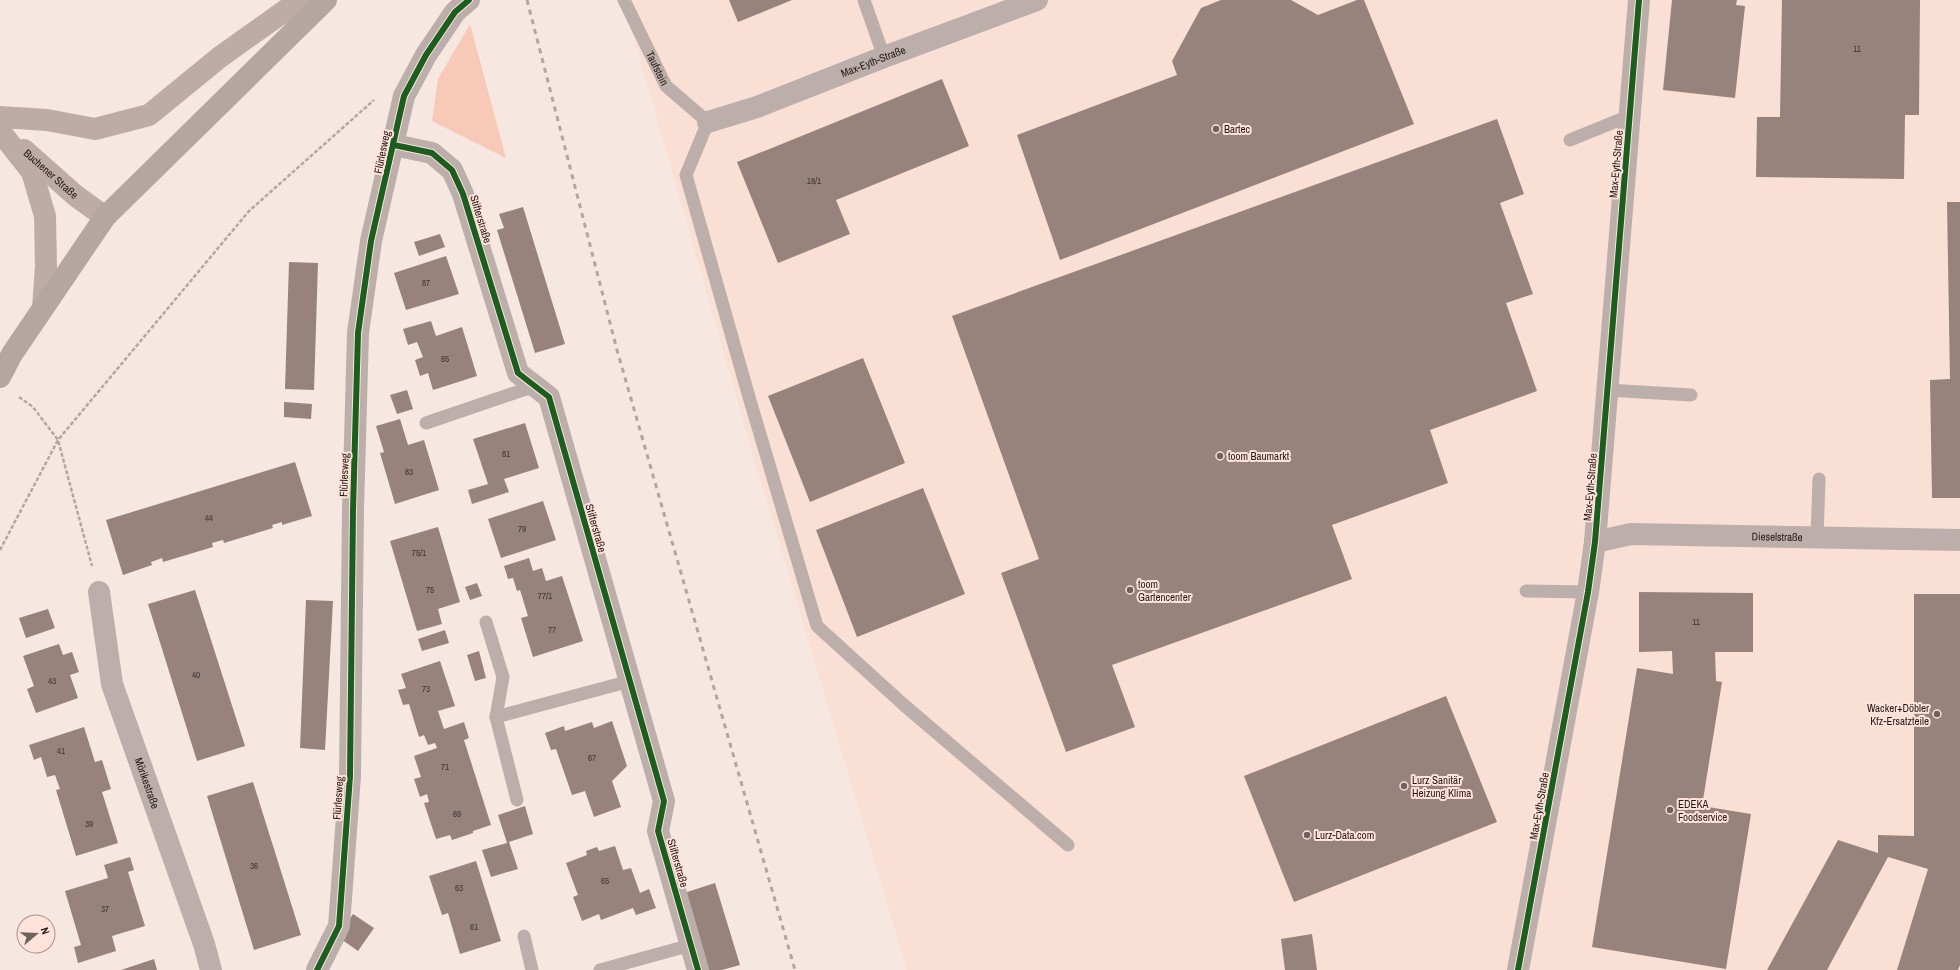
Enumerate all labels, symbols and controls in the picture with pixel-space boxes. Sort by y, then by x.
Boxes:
street label: Max-Eyth-Straße [839,43,907,80]
house number: 11 [1853,43,1861,55]
street label: Taufstein [643,49,672,88]
place label: Bartec [1224,122,1251,136]
marker: Bartec [1211,124,1221,134]
street label: Flürlesweg [371,129,393,175]
street label: Max-Eyth-Straße [1606,129,1626,199]
street label: Buchener Straße [21,146,81,202]
house number: 18/1 [807,175,821,187]
street label: Stifterstraße [467,193,495,245]
house number: 87 [422,277,430,289]
house number: 85 [441,353,449,365]
house number: 81 [502,448,510,460]
place label: toom Baumarkt [1228,449,1290,463]
marker: toom Baumarkt [1215,451,1225,461]
street label: Max-Eyth-Straße [1580,452,1600,522]
street label: Flürlesweg [336,453,352,497]
house number: 83 [405,466,413,478]
street label: Stifterstraße [582,502,610,554]
house number: 44 [205,512,213,524]
house number: 79 [518,523,526,535]
street label: Dieselstraße [1751,529,1803,544]
house number: 75/1 [412,547,426,559]
place label: toom Gartencenter [1138,577,1191,604]
house number: 75 [426,584,434,596]
marker: toom Gartencenter [1125,585,1135,595]
house number: 77/1 [538,590,552,602]
house number: 11 [1692,616,1700,628]
house number: 77 [548,624,556,636]
house number: 40 [192,669,200,681]
house number: 43 [48,675,56,687]
house number: 73 [422,683,430,695]
place label: Wacker+Döbler Kfz-Ersatzteile [1867,701,1929,728]
marker: Wacker+Döbler Kfz-Ersatzteile [1932,709,1942,719]
house number: 41 [57,745,65,757]
house number: 67 [588,752,596,764]
street label: Mörikestraße [132,756,163,811]
house number: 71 [441,761,449,773]
street label: Max-Eyth-Straße [1526,771,1552,841]
place label: Lurz Sanitär Heizung Klima [1412,773,1471,800]
street label: Flürlesweg [329,776,347,820]
marker: Lurz Sanitär Heizung Klima [1399,781,1409,791]
place label: EDEKA Foodservice [1678,797,1727,824]
marker: EDEKA Foodservice [1665,805,1675,815]
house number: 69 [453,808,461,820]
house number: 39 [85,818,93,830]
place label: Lurz-Data.com [1315,828,1374,842]
marker: Lurz-Data.com [1302,830,1312,840]
street label: Stifterstraße [664,837,692,889]
house number: 36 [250,860,258,872]
house number: 65 [601,875,609,887]
house number: 63 [455,882,463,894]
house number: 37 [101,903,109,915]
north arrow [16,914,56,954]
house number: 61 [470,921,478,933]
text: N [38,925,53,936]

